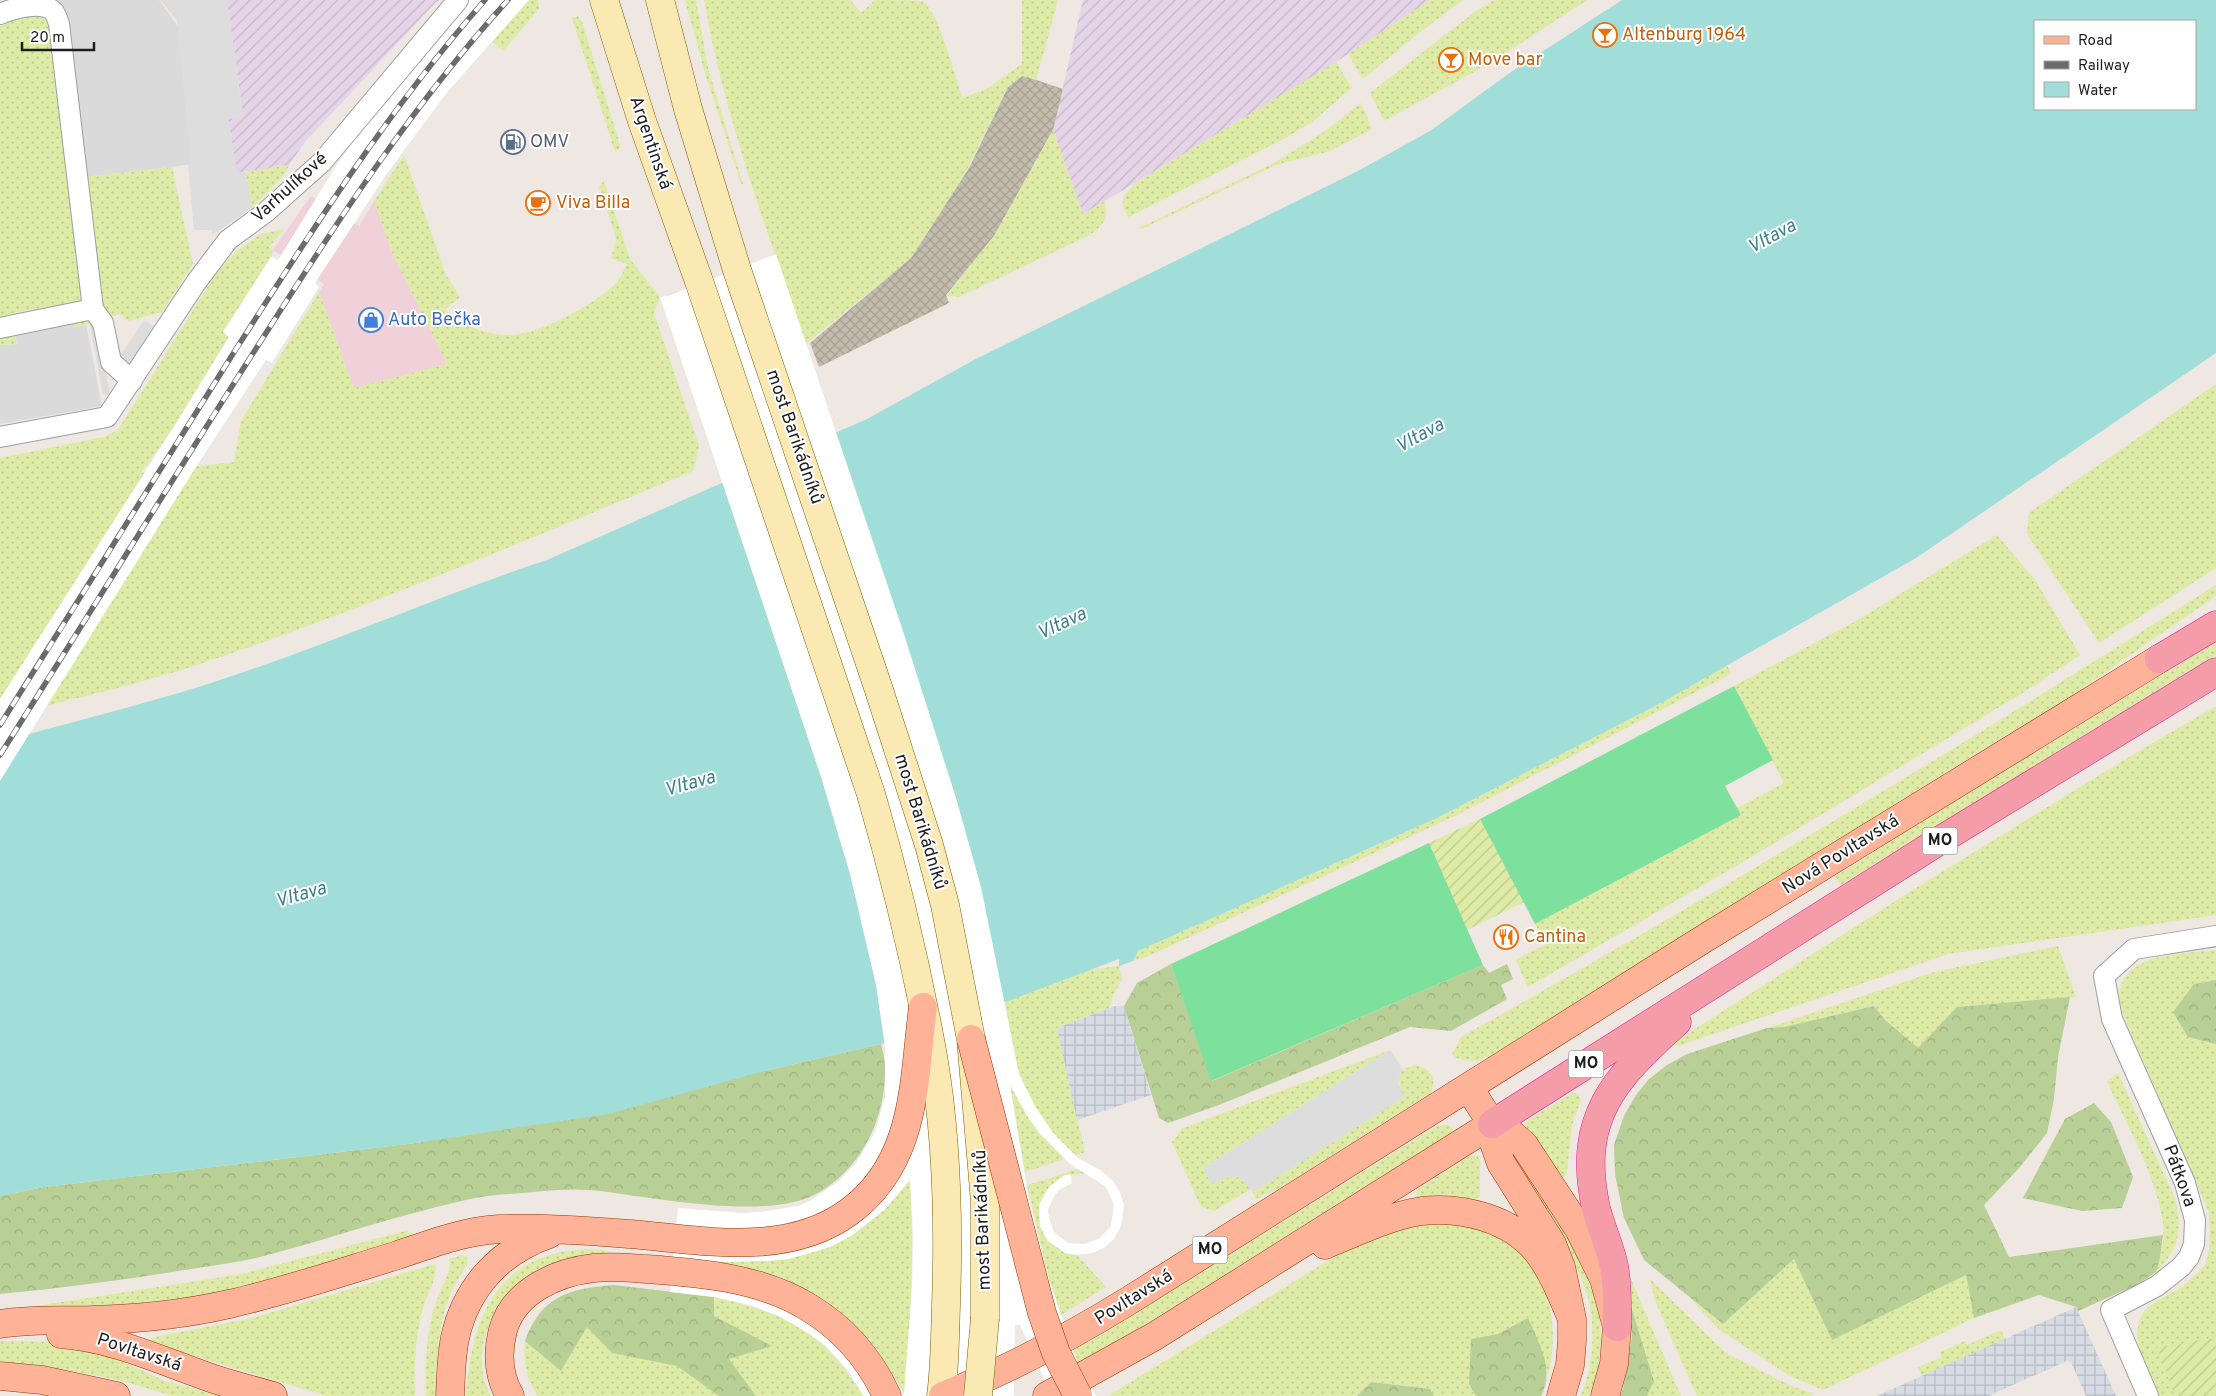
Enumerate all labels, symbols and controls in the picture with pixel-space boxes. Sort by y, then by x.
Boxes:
scale bar [22,20,95,52]
legend [2034,20,2196,110]
bar icon: Altenburg 1964 [1592,22,1618,48]
place label: Altenburg 1964 [1622,24,1746,47]
text: 20 m [30,29,65,48]
text: Road [2078,32,2113,51]
bar icon: Move bar [1438,47,1464,73]
place label: Move bar [1468,49,1543,72]
text: Railway [2078,57,2130,76]
text: Water [2078,82,2118,101]
street label: Argentinská [623,93,677,193]
fuel station icon: OMV [500,129,526,155]
place label: OMV [530,131,569,154]
street label: Varhulíkové [247,148,333,228]
cafe icon: Viva Billa [525,190,551,216]
place label: Viva Billa [556,192,630,215]
water label: Vltava [1744,214,1801,260]
shop icon: Auto Bečka [358,307,384,333]
place label: Auto Bečka [388,309,481,332]
street label: most Barikádníků [760,367,828,507]
water label: Vltava [1392,413,1449,459]
water label: Vltava [1034,602,1091,646]
street label: most Barikádníků [888,751,952,893]
water label: Vltava [662,765,718,803]
street label: Nová Povltavská [1778,810,1904,900]
road number: MO [1922,828,1958,854]
water label: Vltava [273,876,329,914]
restaurant icon: Cantina [1493,924,1519,950]
place label: Cantina [1524,926,1586,949]
road number: MO [1568,1050,1604,1078]
street label: Pátkova [2157,1142,2201,1210]
street label: most Barikádníků [969,1149,997,1291]
road number: MO [1192,1236,1228,1264]
street label: Povltavská [1091,1265,1177,1331]
street label: Povltavská [94,1329,184,1377]

